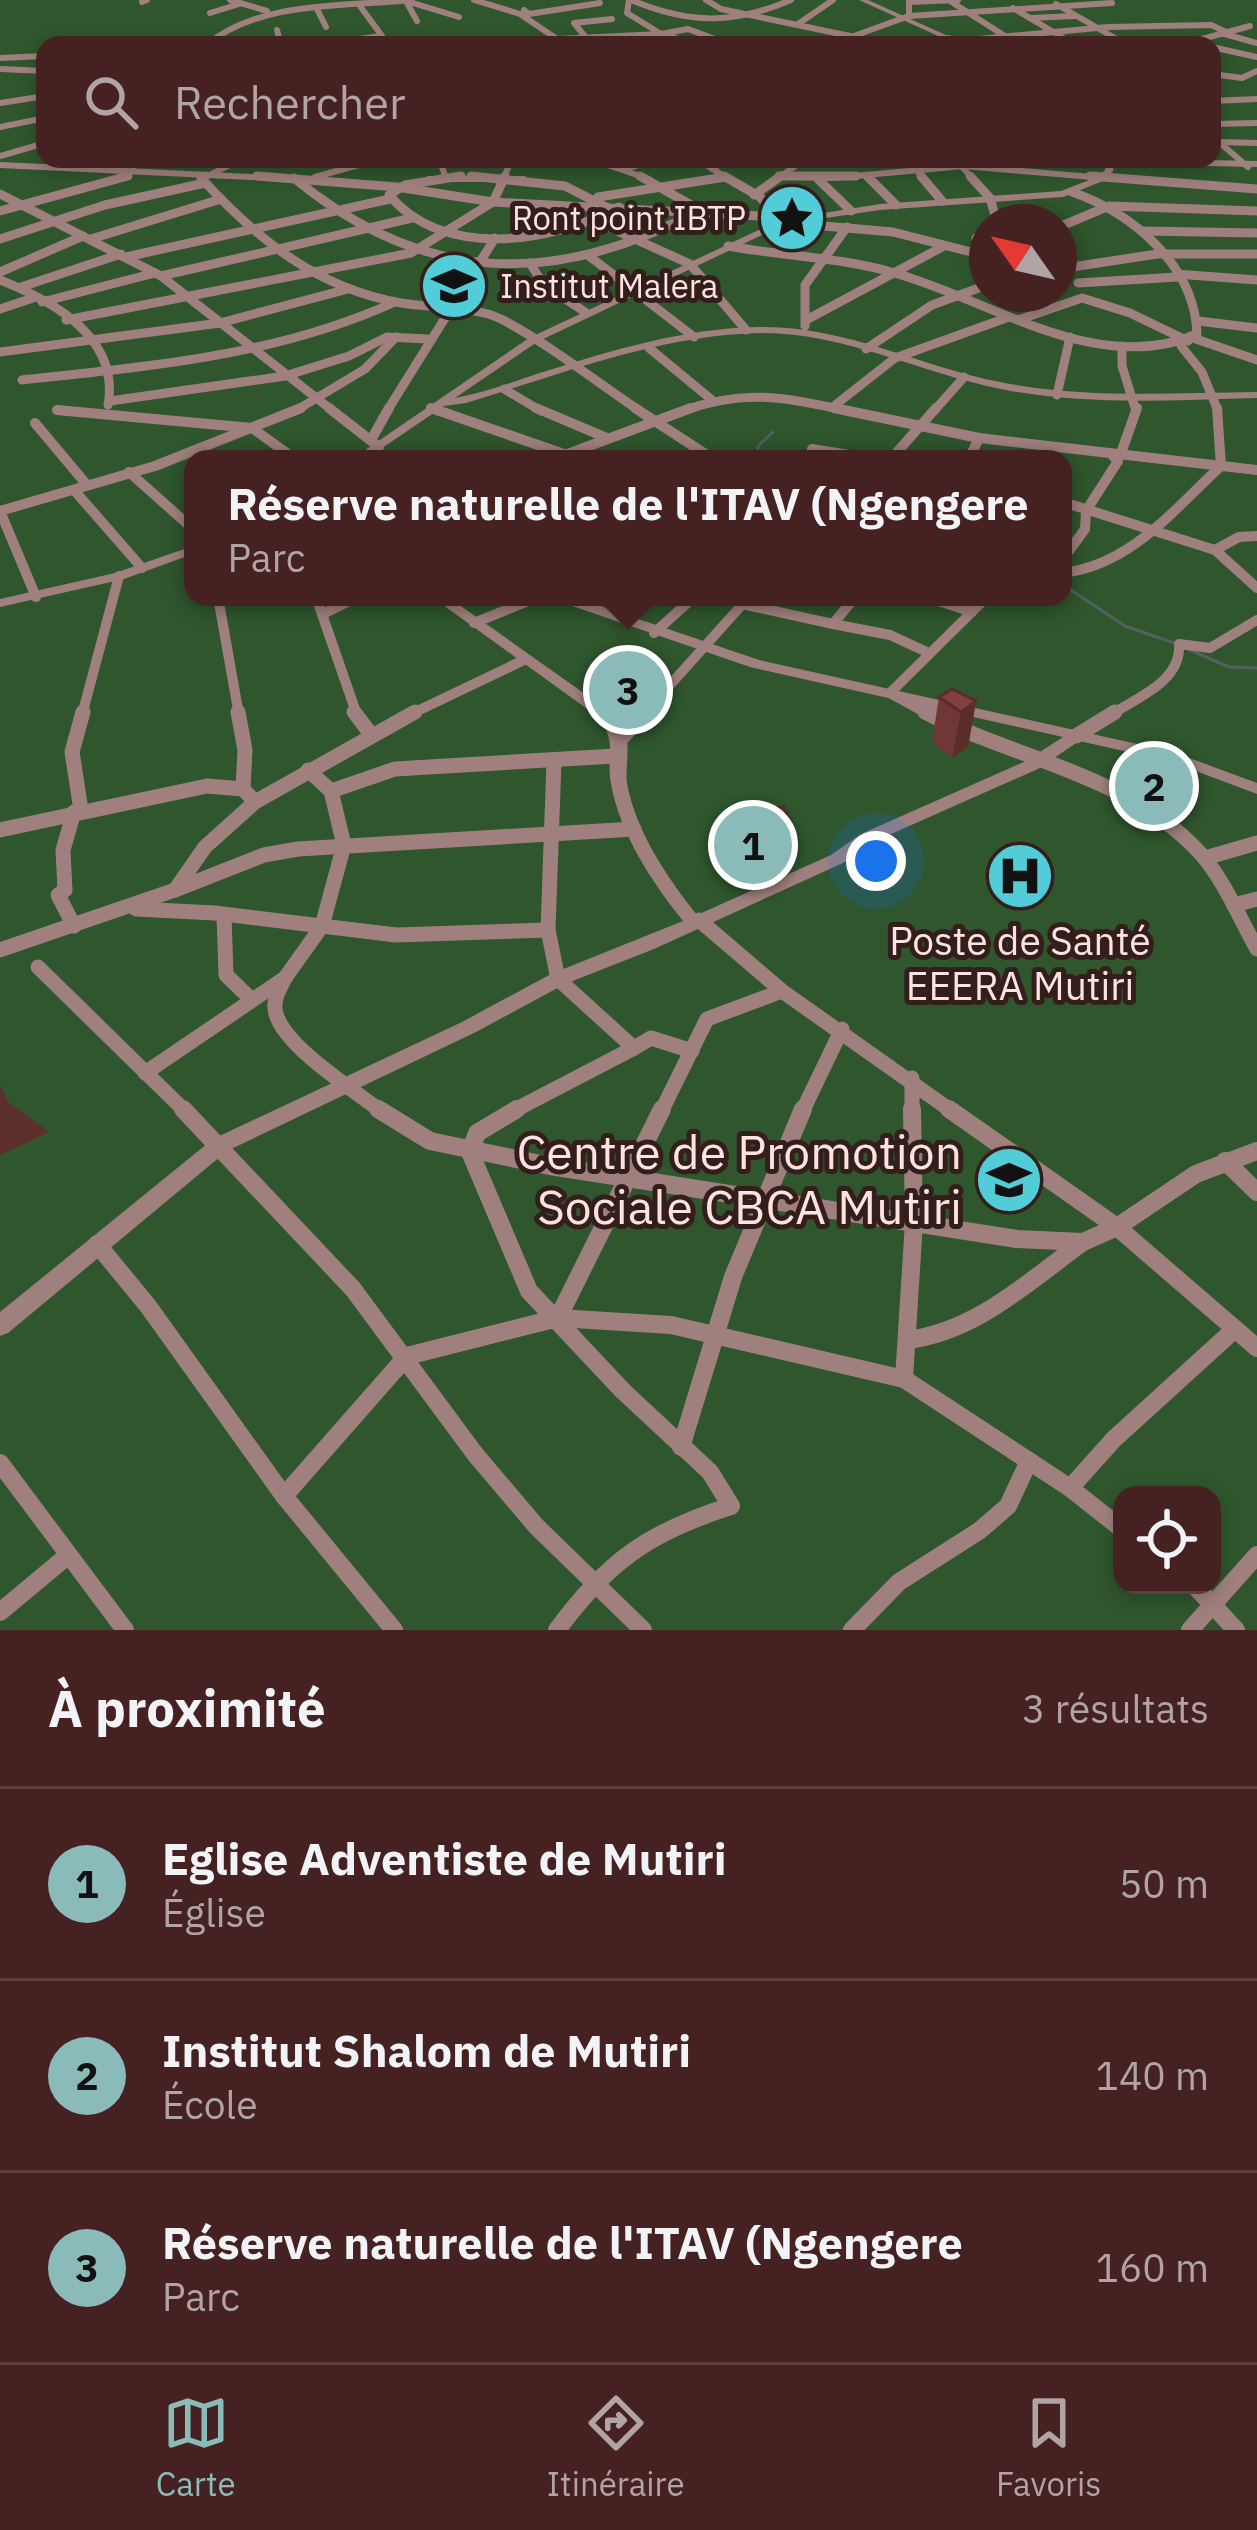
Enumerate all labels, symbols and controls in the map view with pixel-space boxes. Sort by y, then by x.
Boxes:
search box [36,36,1221,168]
icon: search [78,69,144,135]
text: Rechercher [174,73,405,131]
place icon: Ront point IBTP [757,183,827,253]
place label: Ront point IBTP [512,196,746,239]
north arrow [969,204,1077,312]
school or university icon: Institut Malera [419,251,489,321]
place label: Institut Malera [500,264,718,307]
popup [184,450,1072,606]
text: Réserve naturelle de l'ITAV (Ngengere [228,474,1028,532]
text: Parc [228,532,305,583]
pin: 3 [589,645,667,735]
pin: 2 [1115,741,1193,831]
pin: 1 [714,800,792,890]
your location [846,831,906,891]
hospital icon: Poste de Santé EEERA Mutiri [985,841,1055,911]
place label: Poste de Santé EEERA Mutiri [889,915,1151,1011]
place label: Centre de Promotion Sociale CBCA Mutiri [517,1120,962,1237]
school or university icon: Centre de Promotion Sociale CBCA Mutiri [974,1145,1044,1215]
map controls [1113,1486,1221,1594]
button: locate [1113,1486,1221,1594]
text: À proximité [48,1675,326,1741]
text: 3 résultats [1022,1683,1209,1734]
text: Eglise Adventiste de Mutiri [162,1829,727,1887]
text: 1 [75,1858,99,1909]
text: 50 m [1119,1858,1209,1909]
text: Église [162,1887,266,1938]
text: Institut Shalom de Mutiri [162,2021,691,2079]
text: 2 [75,2050,99,2101]
text: 140 m [1096,2050,1209,2101]
text: École [162,2079,258,2130]
text: Réserve naturelle de l'ITAV (Ngengere [162,2213,963,2271]
text: 3 [75,2242,99,2293]
text: 160 m [1096,2242,1209,2293]
text: Parc [162,2271,240,2322]
tab: Carte [156,2390,236,2505]
tab: Itinéraire [547,2390,685,2505]
tab: Favoris [996,2390,1101,2505]

